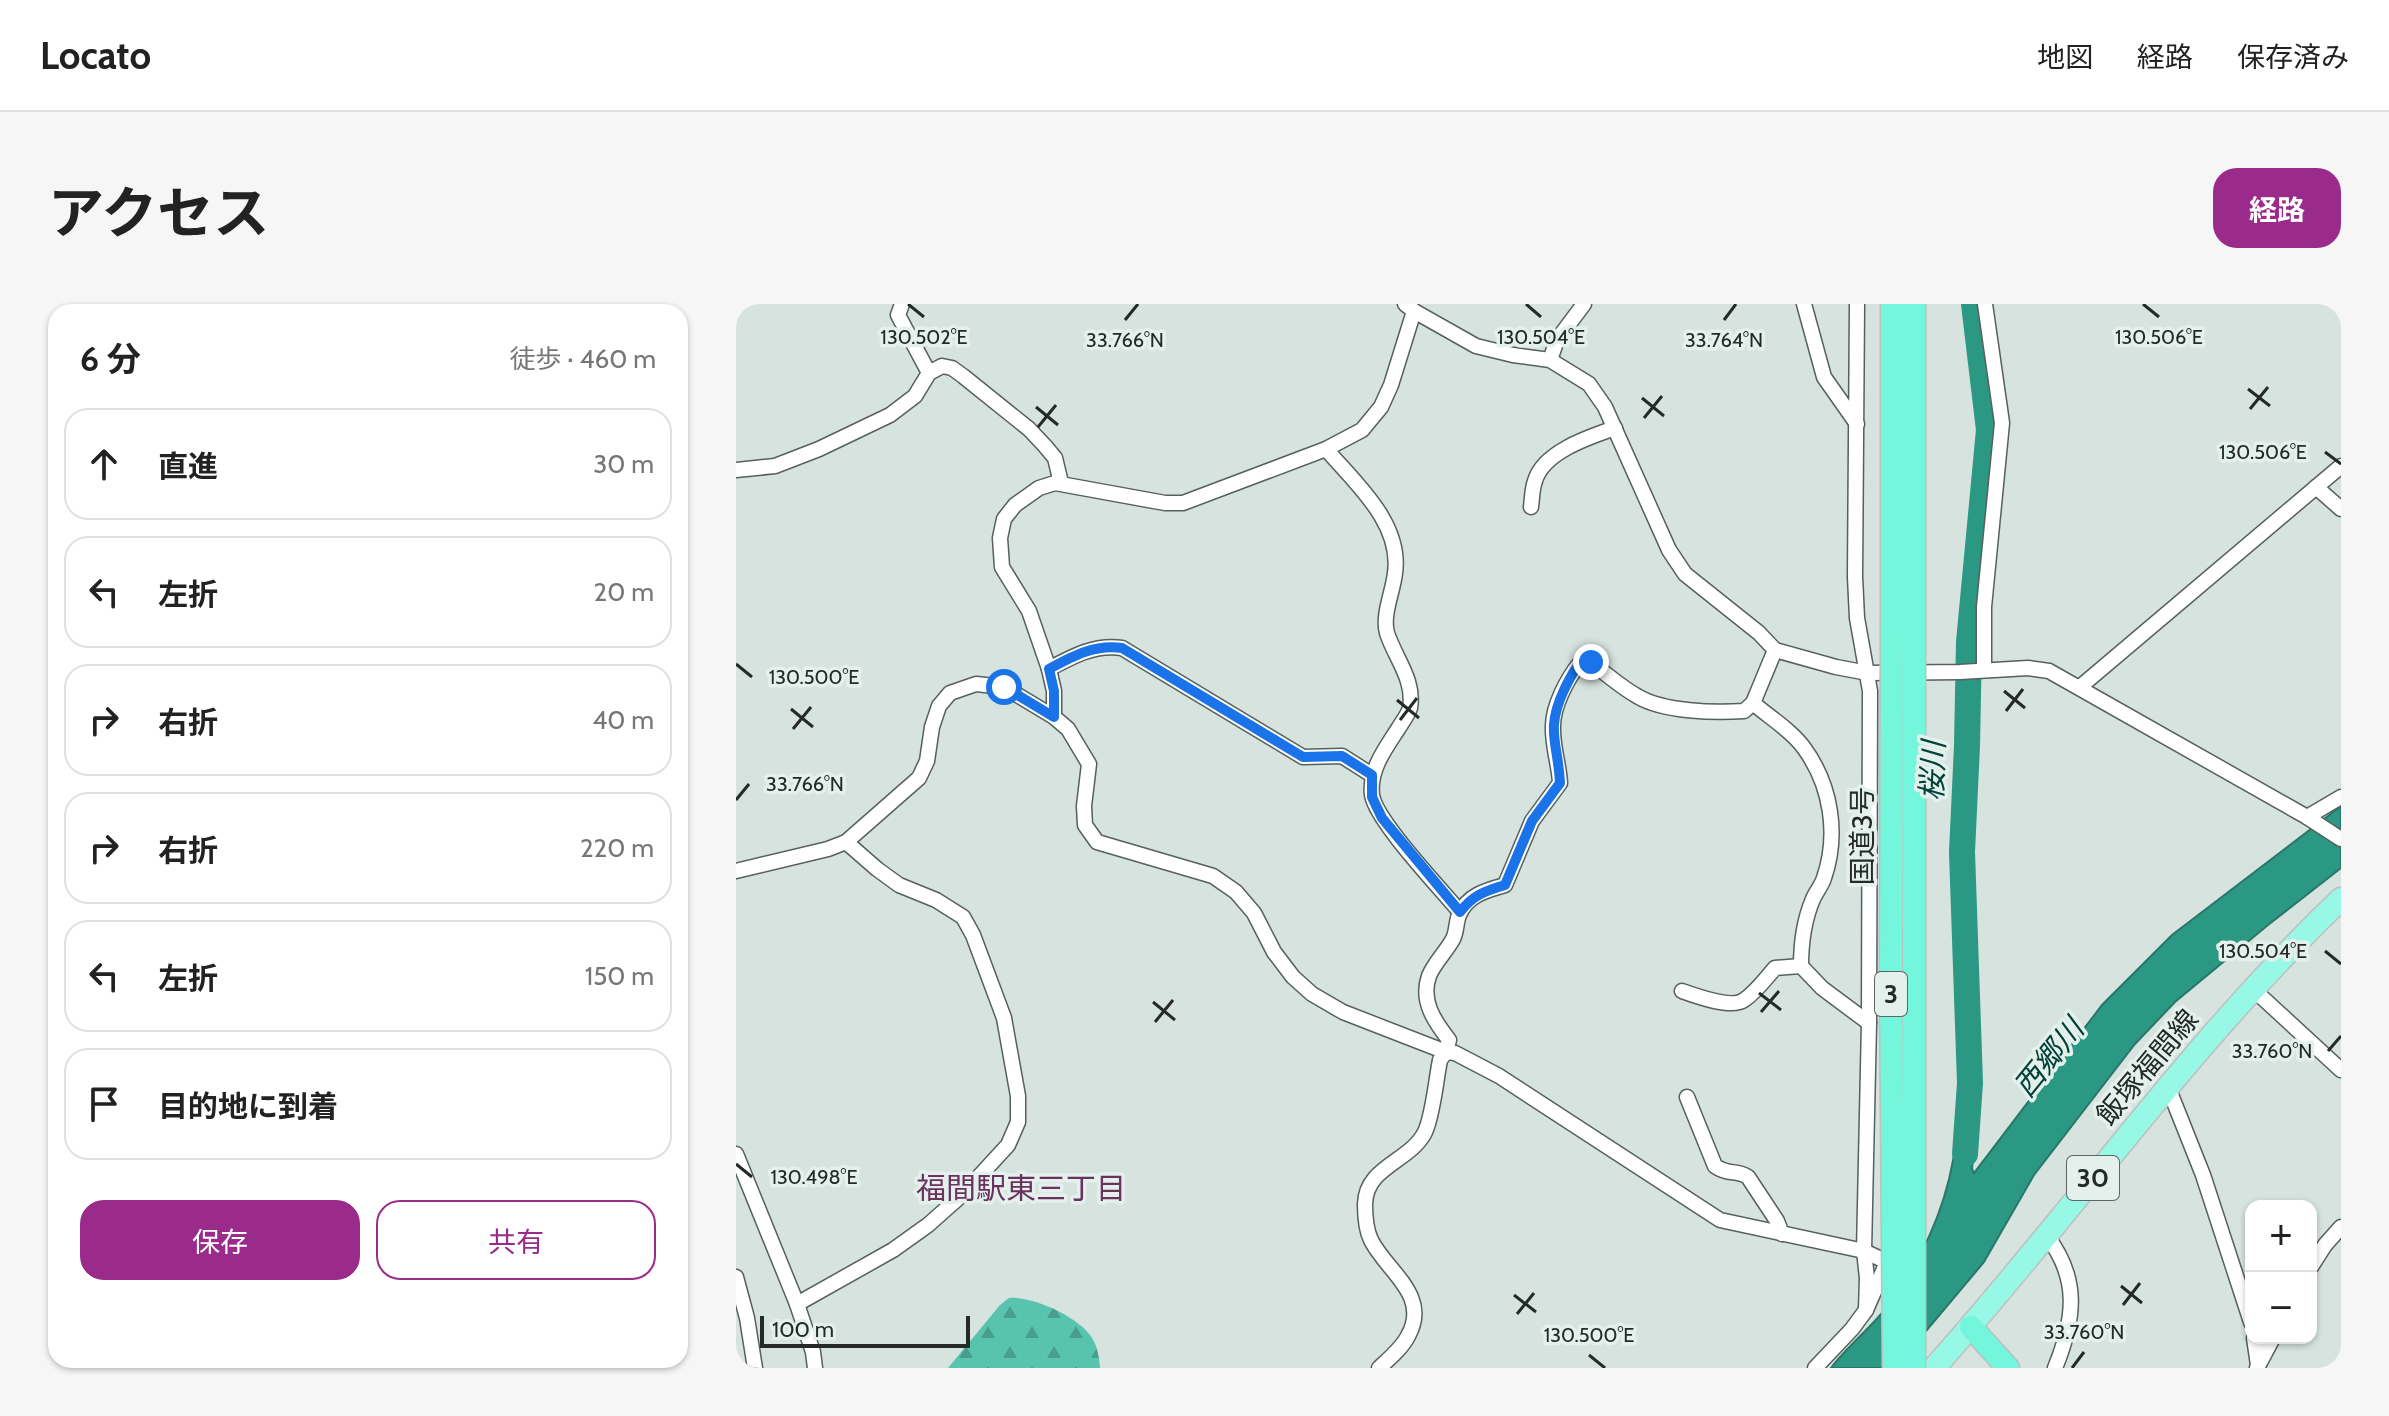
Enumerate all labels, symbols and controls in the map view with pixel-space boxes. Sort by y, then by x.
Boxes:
text: Locato [40,32,151,79]
text: 地図 [2037,40,2093,74]
text: 経路 [2137,40,2193,74]
text: 保存済み [2237,40,2349,74]
button: 経路 [2213,168,2341,248]
text: アクセス [48,179,269,247]
text: 130.502°E [880,325,968,349]
text: 130.504°E [1497,325,1585,349]
text: 130.506°E [2115,325,2203,349]
text: 33.766°N [1086,328,1164,352]
text: 33.764°N [1685,328,1763,352]
text: 6 分 [80,338,141,380]
text: 徒歩 · 460 m [510,343,656,375]
text: 130.506°E [2219,440,2307,464]
icon: ahead [82,442,126,486]
text: 直進 [158,448,218,485]
text: 30 m [593,448,654,480]
icon: left [82,570,126,614]
text: 左折 [158,576,218,613]
text: 20 m [594,576,654,608]
route end [1573,644,1609,680]
text: 130.500°E [769,665,859,689]
route start [986,669,1022,705]
icon: right [82,698,126,742]
text: 右折 [158,704,218,741]
text: 40 m [592,704,654,736]
water label: 桜川 [1913,737,1952,802]
text: 33.766°N [766,772,844,796]
street label: 国道3号 [1845,786,1879,886]
icon: right [82,826,126,870]
text: 右折 [158,832,218,869]
text: 220 m [580,832,654,864]
text: 130.504°E [2219,939,2307,963]
icon: left [82,954,126,998]
text: 左折 [158,960,218,997]
text: 150 m [585,960,654,992]
road number: 3 [1875,972,1907,1016]
street label: 飯塚福間線 [2089,1002,2205,1132]
water label: 西郷川 [2006,1009,2093,1104]
text: 33.760°N [2232,1039,2312,1063]
icon: arrive [82,1082,126,1126]
text: 目的地に到着 [158,1088,338,1125]
road number: 30 [2067,1156,2119,1200]
text: 130.498°E [770,1165,858,1189]
district label: 福間駅東三丁目 [916,1170,1126,1207]
button: 保存 [80,1200,360,1280]
button: 共有 [376,1200,656,1280]
map controls [2245,1200,2317,1344]
button: + [2245,1200,2317,1272]
button: − [2245,1272,2317,1344]
scale bar [760,1312,970,1348]
text: 100 m [772,1316,834,1343]
text: 33.760°N [2044,1320,2124,1344]
text: 130.500°E [1544,1323,1634,1347]

